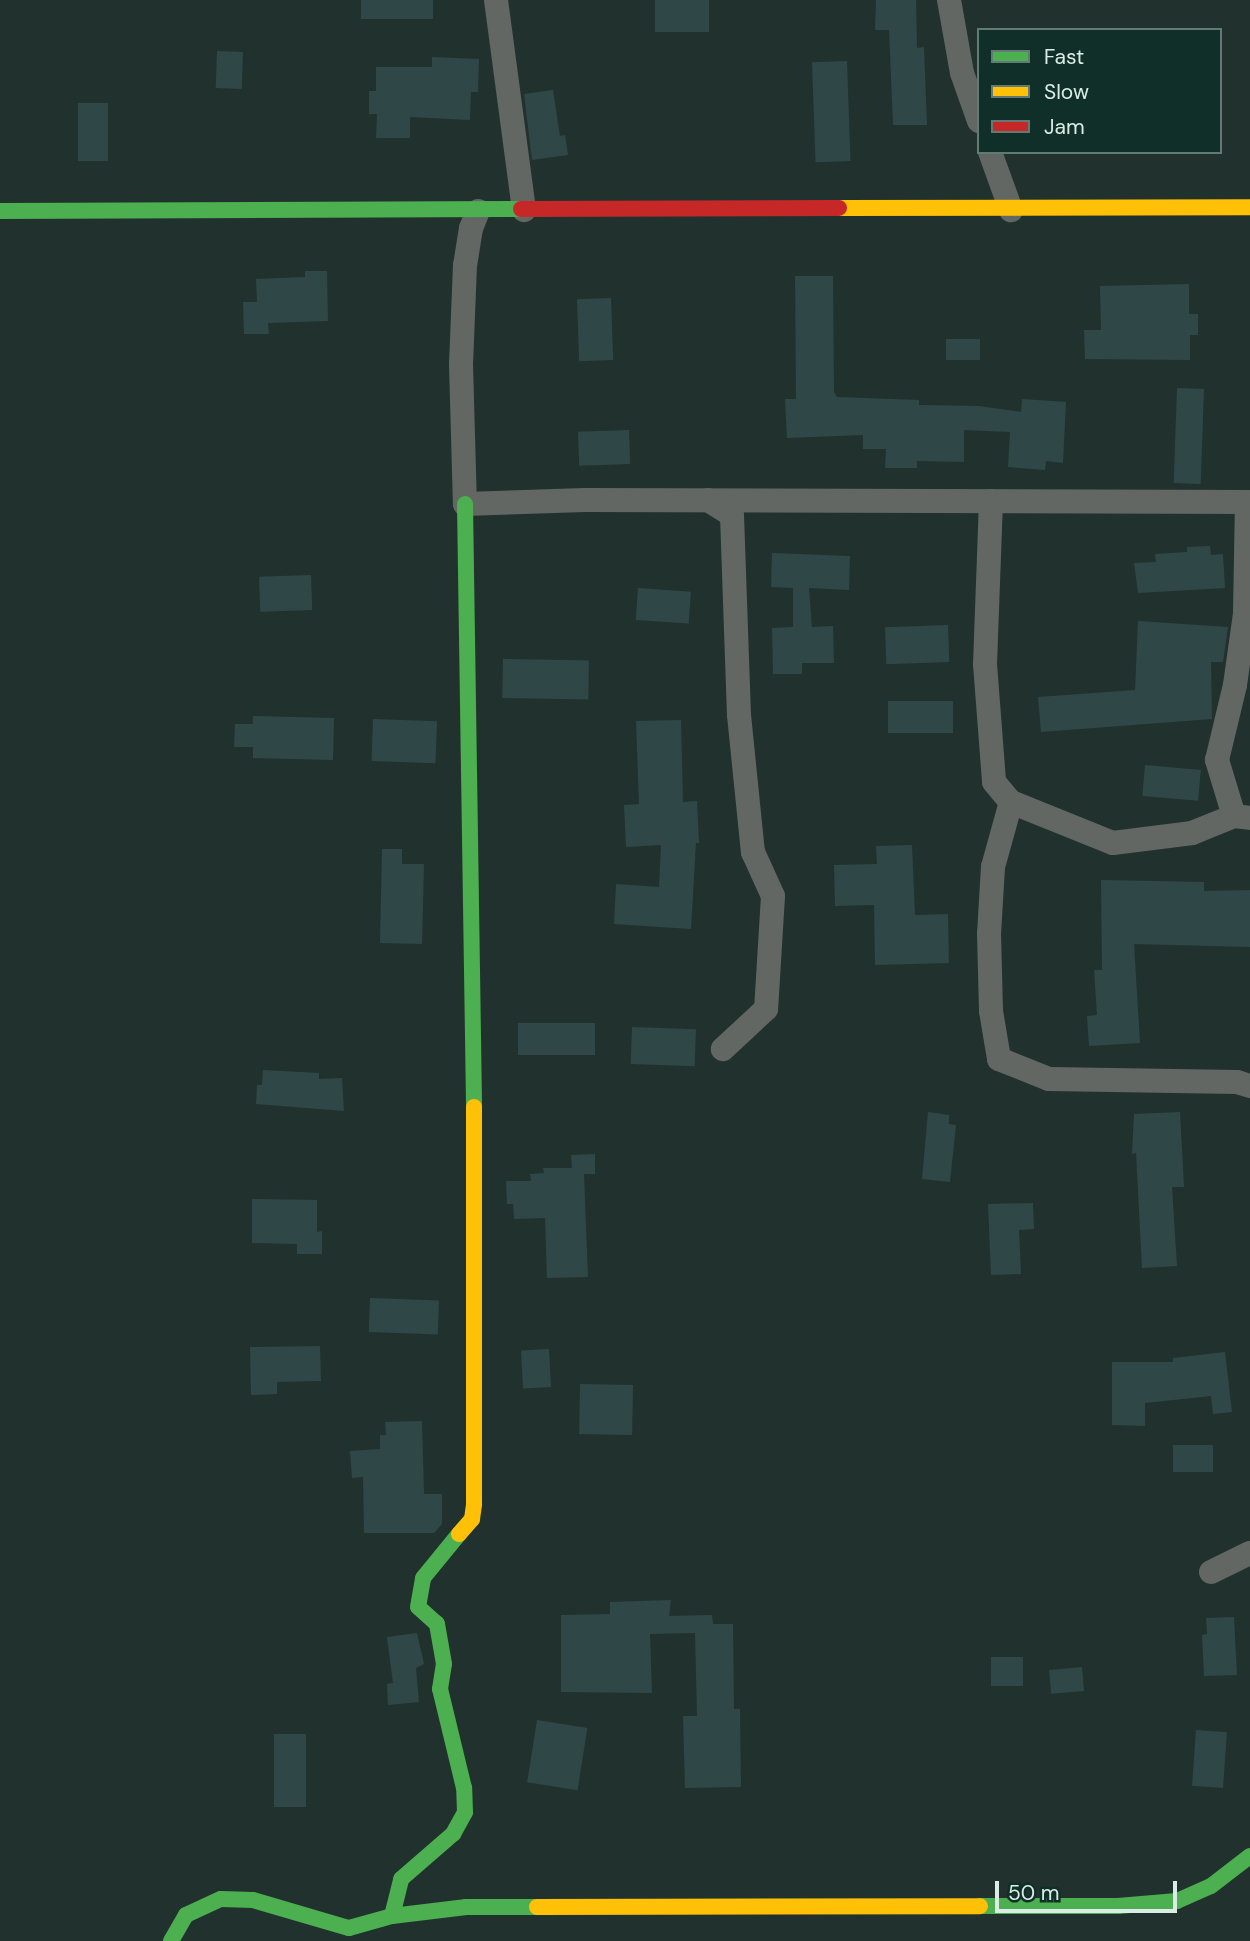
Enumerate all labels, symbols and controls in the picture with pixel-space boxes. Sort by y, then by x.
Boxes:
legend [977,28,1222,154]
text: Fast [1044,43,1084,71]
text: Slow [1044,78,1089,106]
text: Jam [1044,113,1085,141]
scale bar [998,1868,1180,1912]
text: 50 m [1008,1879,1059,1907]

